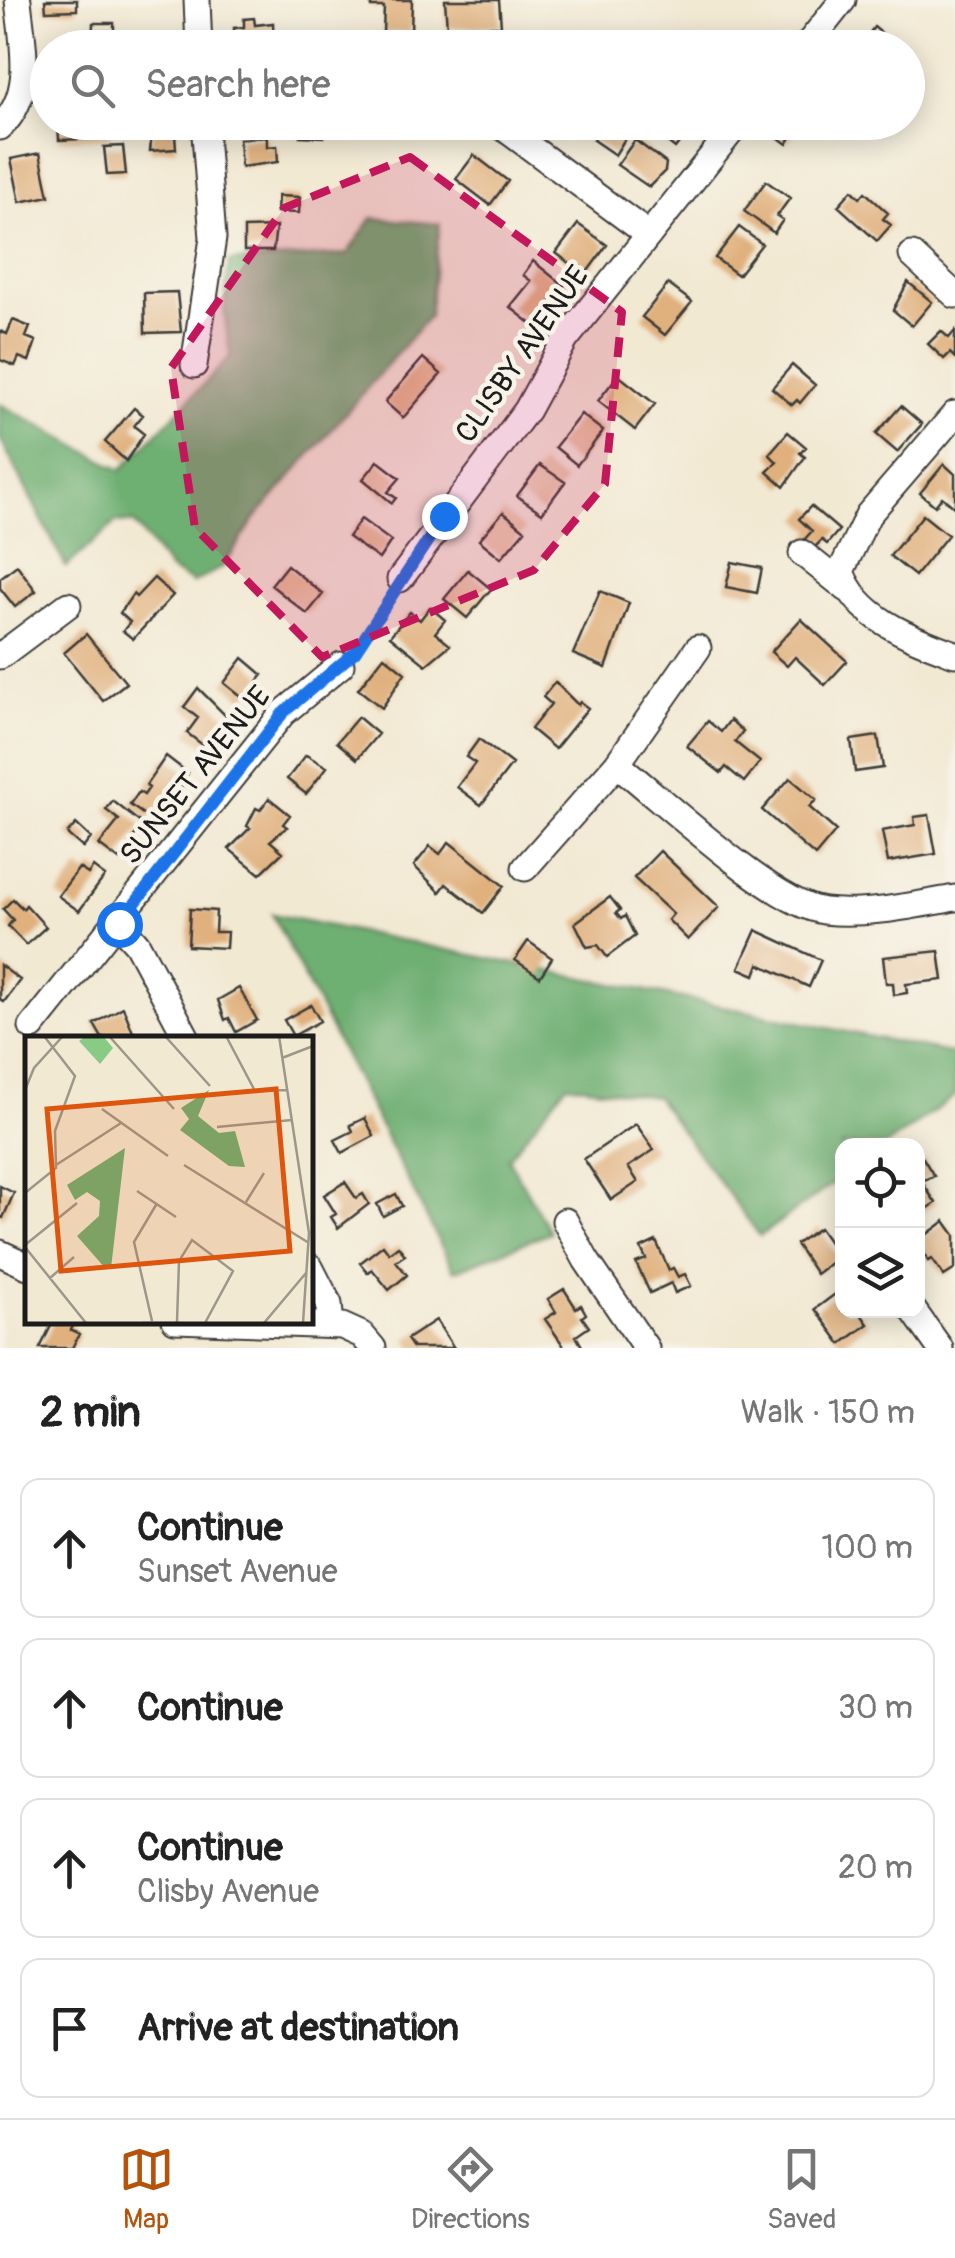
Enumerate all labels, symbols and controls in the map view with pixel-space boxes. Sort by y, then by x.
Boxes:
search box [30,30,925,140]
icon: search [65,58,120,113]
text: Search here [145,61,331,109]
street label: CLISBY AVENUE [448,259,597,450]
route end [422,494,468,540]
street label: SUNSET AVENUE [112,678,279,872]
route start [97,902,143,948]
inset map [25,1036,312,1323]
map controls [835,1138,925,1318]
button: locate [835,1138,925,1228]
button: layers [835,1228,925,1318]
text: 2 min [40,1387,141,1439]
text: Walk · 150 m [741,1393,915,1433]
text: Continue [137,1504,283,1552]
icon: ahead [42,1521,97,1576]
text: 100 m [821,1528,913,1568]
text: Sunset Avenue [137,1552,338,1592]
icon: ahead [42,1681,97,1736]
text: Continue [137,1684,283,1732]
text: 30 m [838,1688,913,1728]
text: Continue [137,1824,283,1872]
icon: ahead [42,1841,97,1896]
text: 20 m [838,1848,913,1888]
text: Clisby Avenue [137,1872,319,1912]
icon: arrive [42,2001,97,2056]
text: Arrive at destination [137,2004,459,2052]
tab: Map [119,2142,174,2237]
tab: Directions [411,2142,530,2237]
tab: Saved [767,2142,836,2237]

